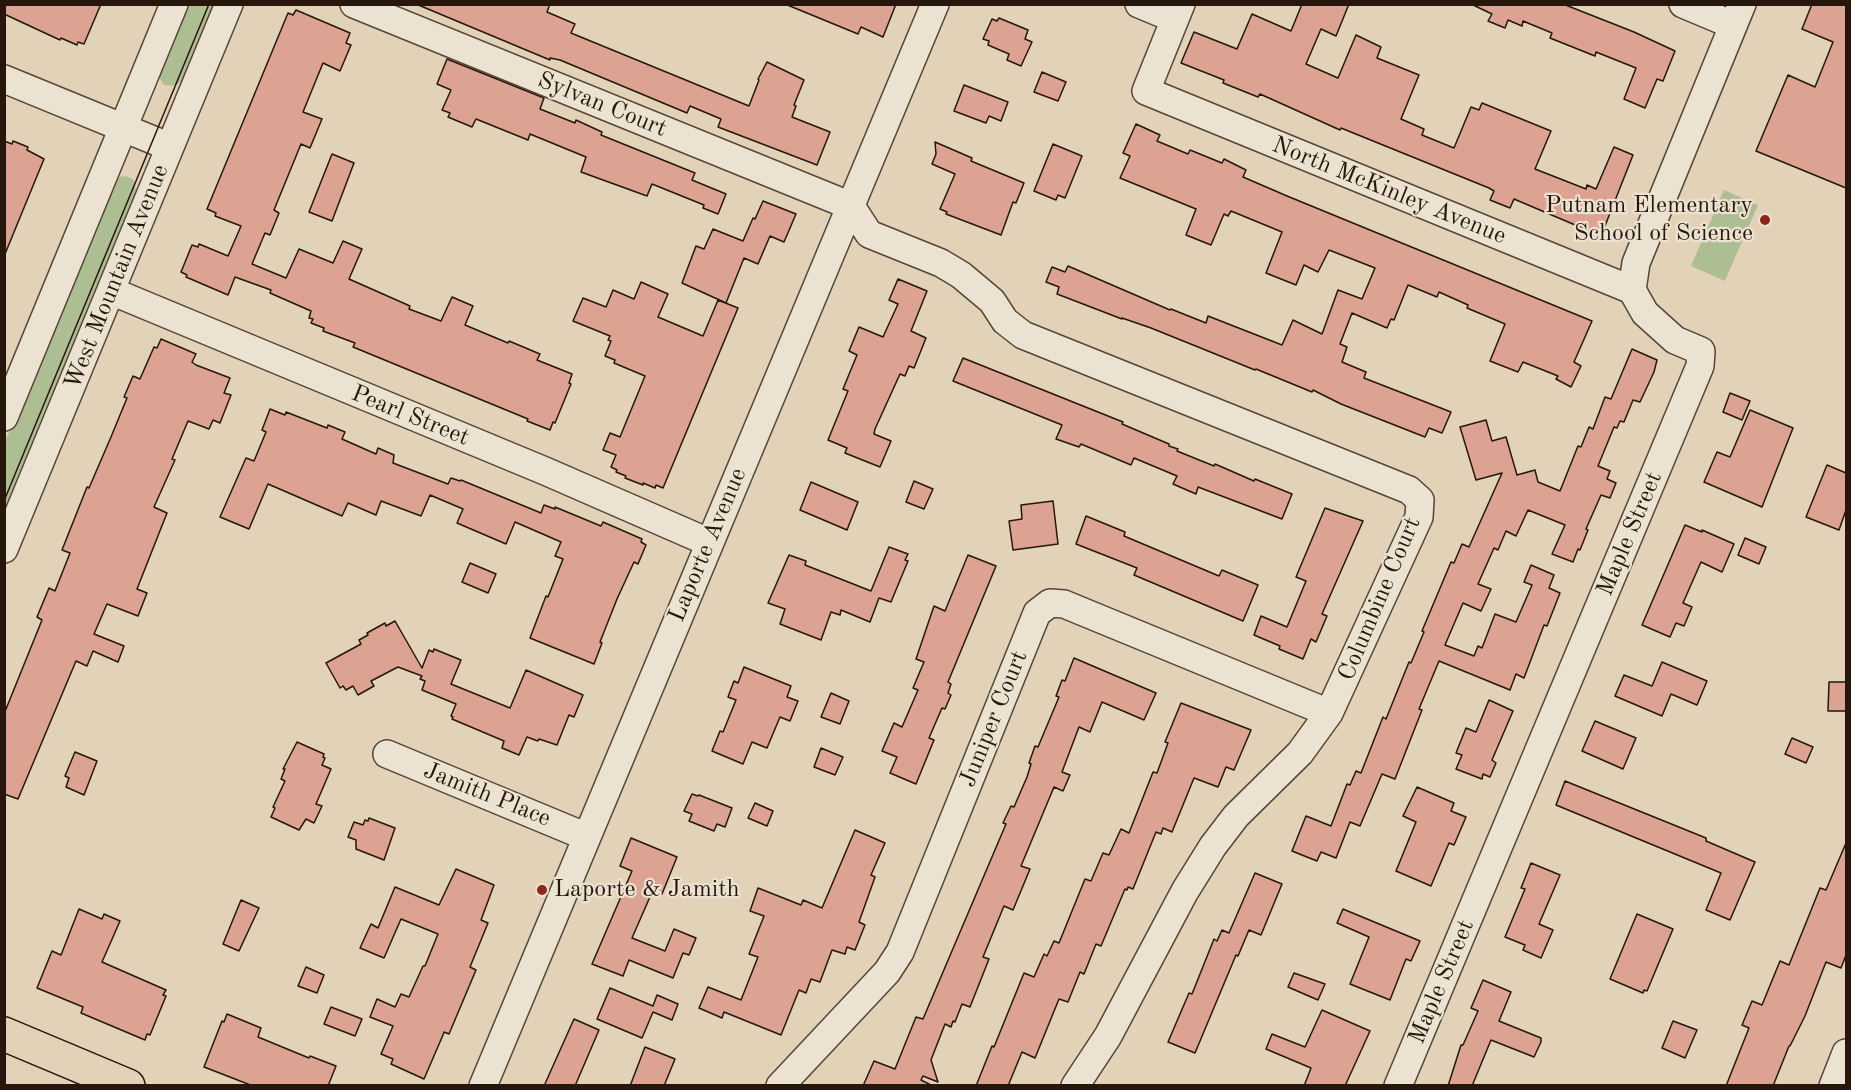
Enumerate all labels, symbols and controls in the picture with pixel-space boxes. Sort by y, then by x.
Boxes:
street label: Sylvan Court [533,66,671,144]
street label: North McKinley Avenue [1268,131,1510,251]
street label: West Mountain Avenue [59,160,175,394]
place label: Putnam Elementary School of Science [1545,192,1753,248]
marker: Putnam Elementary School of Science [1758,213,1772,227]
street label: Pearl Street [347,379,473,453]
street label: Laporte Avenue [663,464,753,626]
street label: Maple Street [1591,468,1669,600]
street label: Columbine Court [1333,513,1427,685]
street label: Juniper Court [954,647,1034,791]
street label: Jamith Place [419,756,555,834]
place label: Laporte & Jamith [554,876,740,904]
marker: Laporte & Jamith [535,883,549,897]
street label: Maple Street [1403,916,1481,1048]

